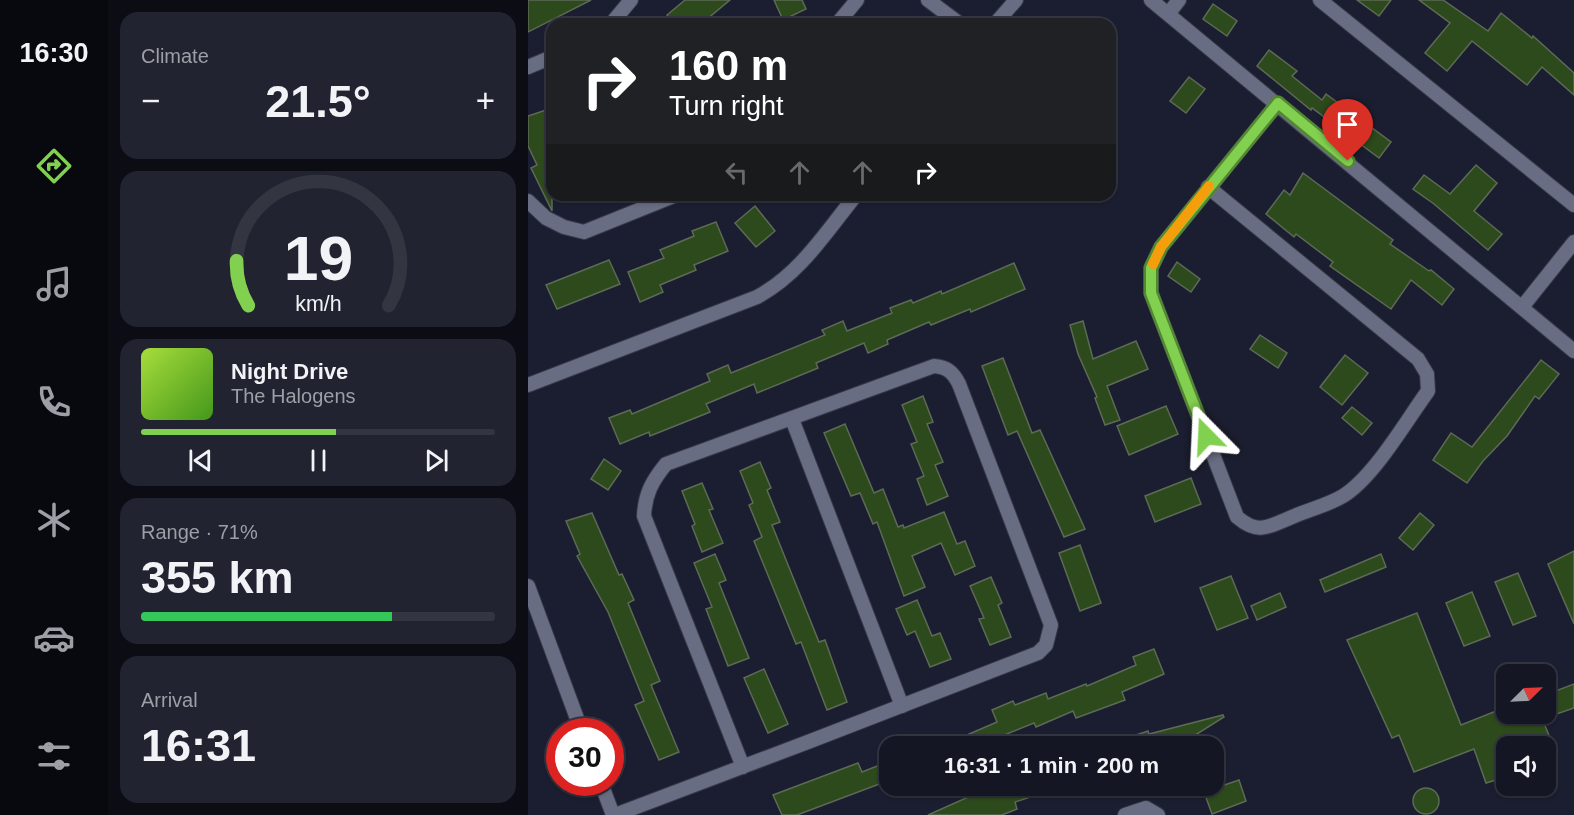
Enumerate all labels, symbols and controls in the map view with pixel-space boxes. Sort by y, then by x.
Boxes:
text: 16:30 [19,38,89,68]
icon: right [570,42,648,120]
text: 160 m [669,42,788,89]
text: Climate [141,45,209,67]
text: 21.5° [265,76,371,127]
text: − [141,82,160,119]
text: + [476,82,495,119]
text: Turn right [669,91,784,121]
pin [1322,99,1373,161]
icon: arrive [1331,108,1364,141]
icon: directions [33,145,75,187]
icon: left [720,156,753,189]
icon: ahead [783,156,816,189]
icon: ahead [846,156,879,189]
icon: right [909,156,942,189]
text: 19 [283,224,353,293]
icon: music [33,263,75,305]
text: km/h [295,292,341,316]
text: Night Drive [231,359,348,384]
icon: phone [33,381,75,423]
text: The Halogens [231,385,356,407]
position arrow [1174,404,1238,468]
icon: previous [184,444,217,477]
icon: pause [302,444,335,477]
icon: next [420,444,453,477]
icon: climate [33,499,75,541]
text: Range · 71% [141,521,258,543]
text: 355 km [141,552,294,603]
icon: car [33,617,75,659]
north arrow [1496,664,1556,724]
map controls [1496,664,1556,796]
text: Arrival [141,689,198,711]
speed limit sign: 30 [546,718,624,796]
text: 16:31 [141,720,256,771]
icon: filters [33,735,75,777]
button: sound [1496,736,1556,796]
text: 16:31 · 1 min · 200 m [944,753,1159,778]

